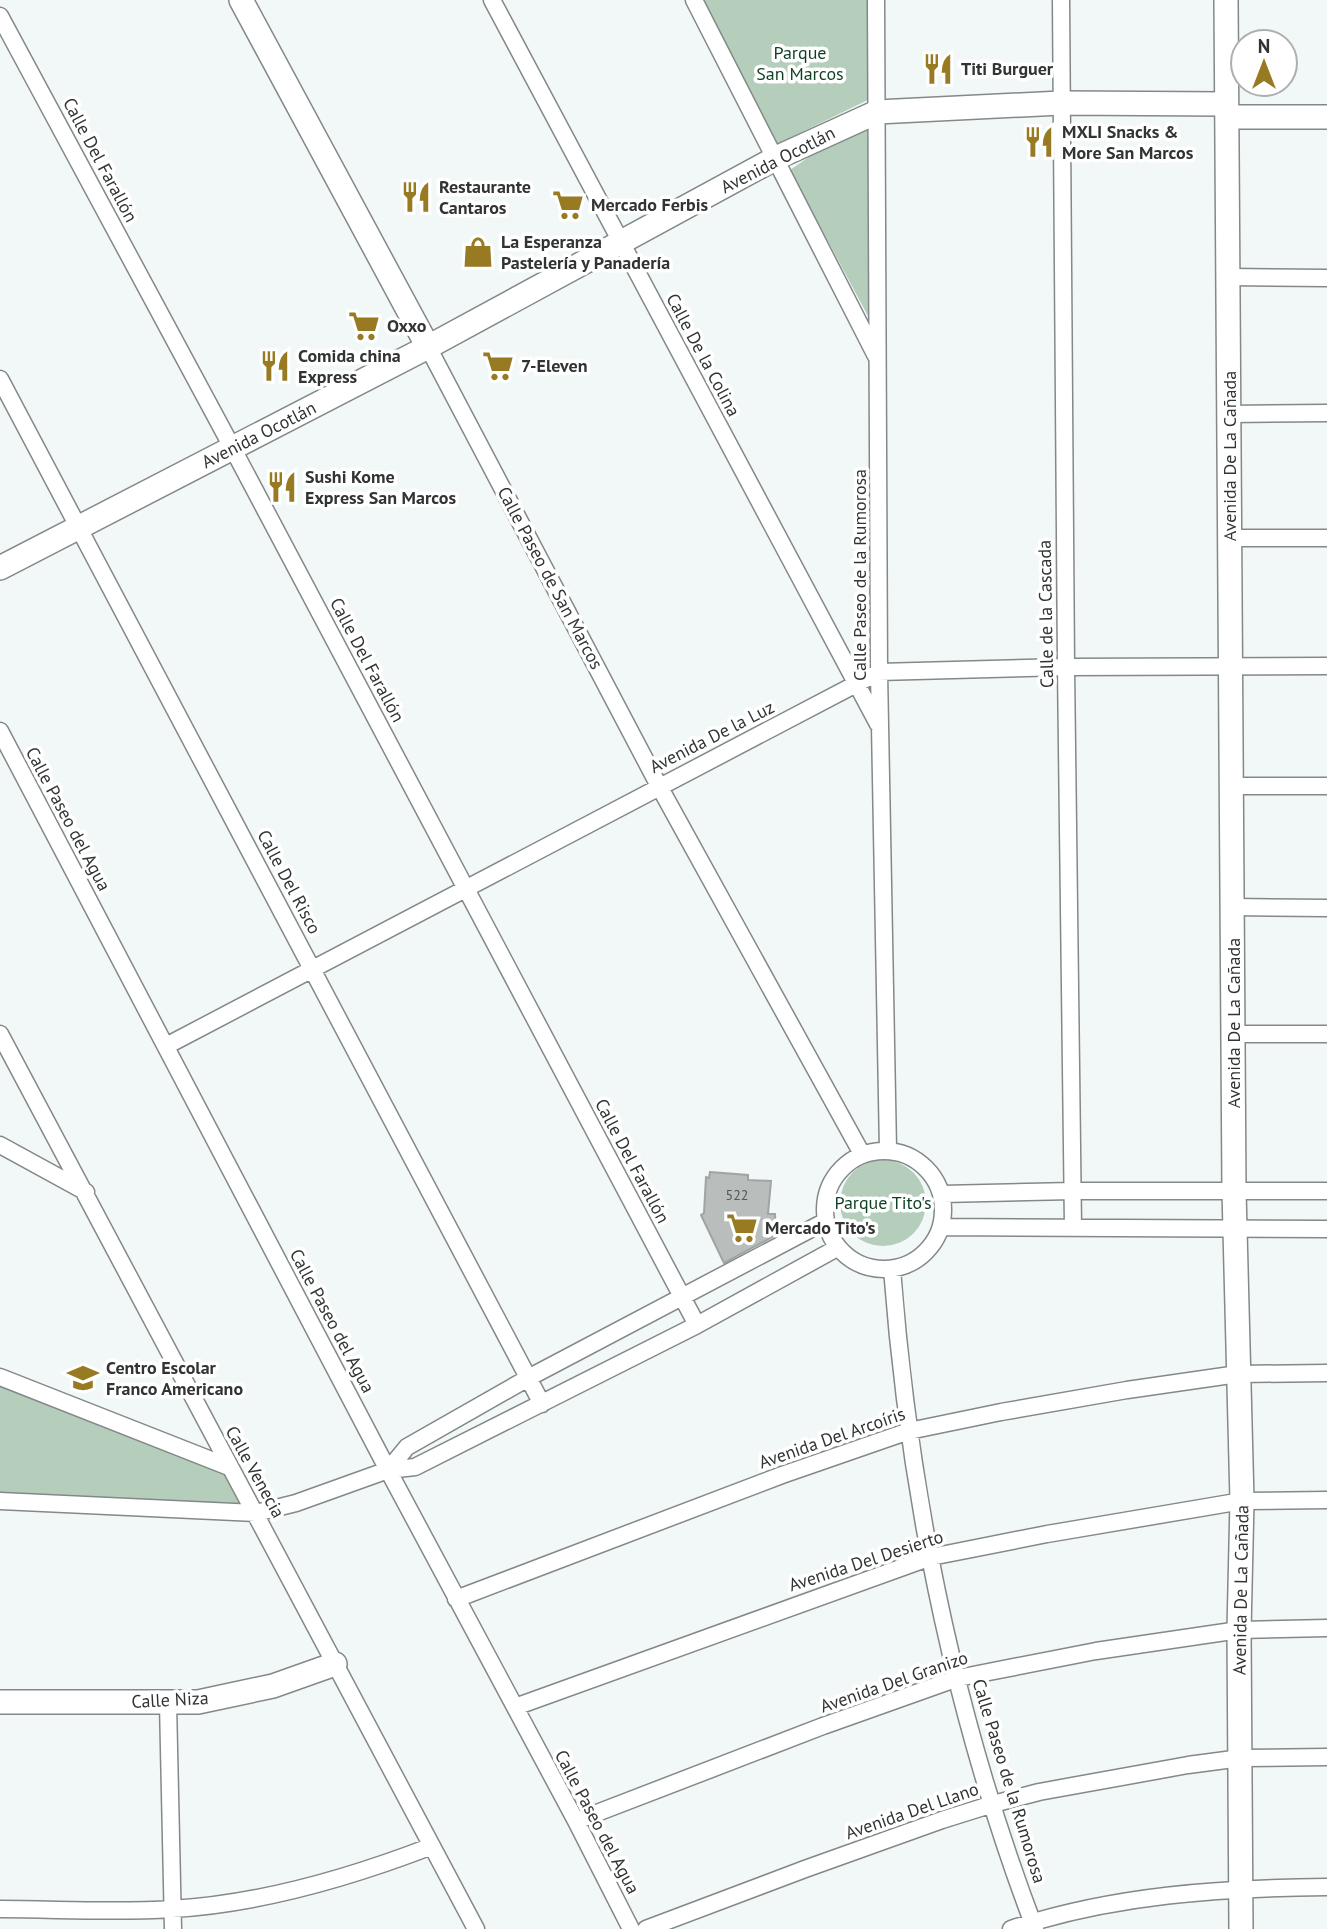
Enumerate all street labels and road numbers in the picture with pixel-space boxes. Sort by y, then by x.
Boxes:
street label: Calle Del Farallón [58,94,143,226]
street label: Avenida Ocotlán [717,121,839,198]
street label: Calle De la Colina [661,289,746,420]
street label: Avenida De La Cañada [1218,371,1241,541]
street label: Avenida Ocotlán [198,396,320,473]
street label: Calle Paseo de la Rumorosa [848,469,871,681]
street label: Calle Paseo de San Marcos [492,482,608,673]
street label: Calle de la Cascada [1033,540,1058,688]
street label: Calle Del Farallón [325,594,410,726]
street label: Avenida De la Luz [646,695,778,778]
street label: Calle Paseo del Agua [21,743,116,895]
street label: Calle Del Risco [252,826,327,938]
street label: Avenida De La Cañada [1222,938,1245,1108]
street label: Calle Del Farallón [590,1095,675,1227]
street label: Calle Paseo del Agua [285,1245,380,1397]
street label: Avenida Del Arcoíris [756,1402,908,1473]
street label: Calle Venecia [221,1422,290,1522]
street label: Avenida De La Cañada [1228,1505,1253,1675]
street label: Avenida Del Desierto [786,1525,946,1596]
street label: Avenida Del Granizo [817,1645,971,1718]
street label: Calle Paseo de la Rumorosa [967,1676,1051,1886]
street label: Calle Niza [131,1686,209,1713]
street label: Calle Paseo del Agua [550,1746,645,1898]
street label: Avenida Del Llano [842,1777,982,1844]

